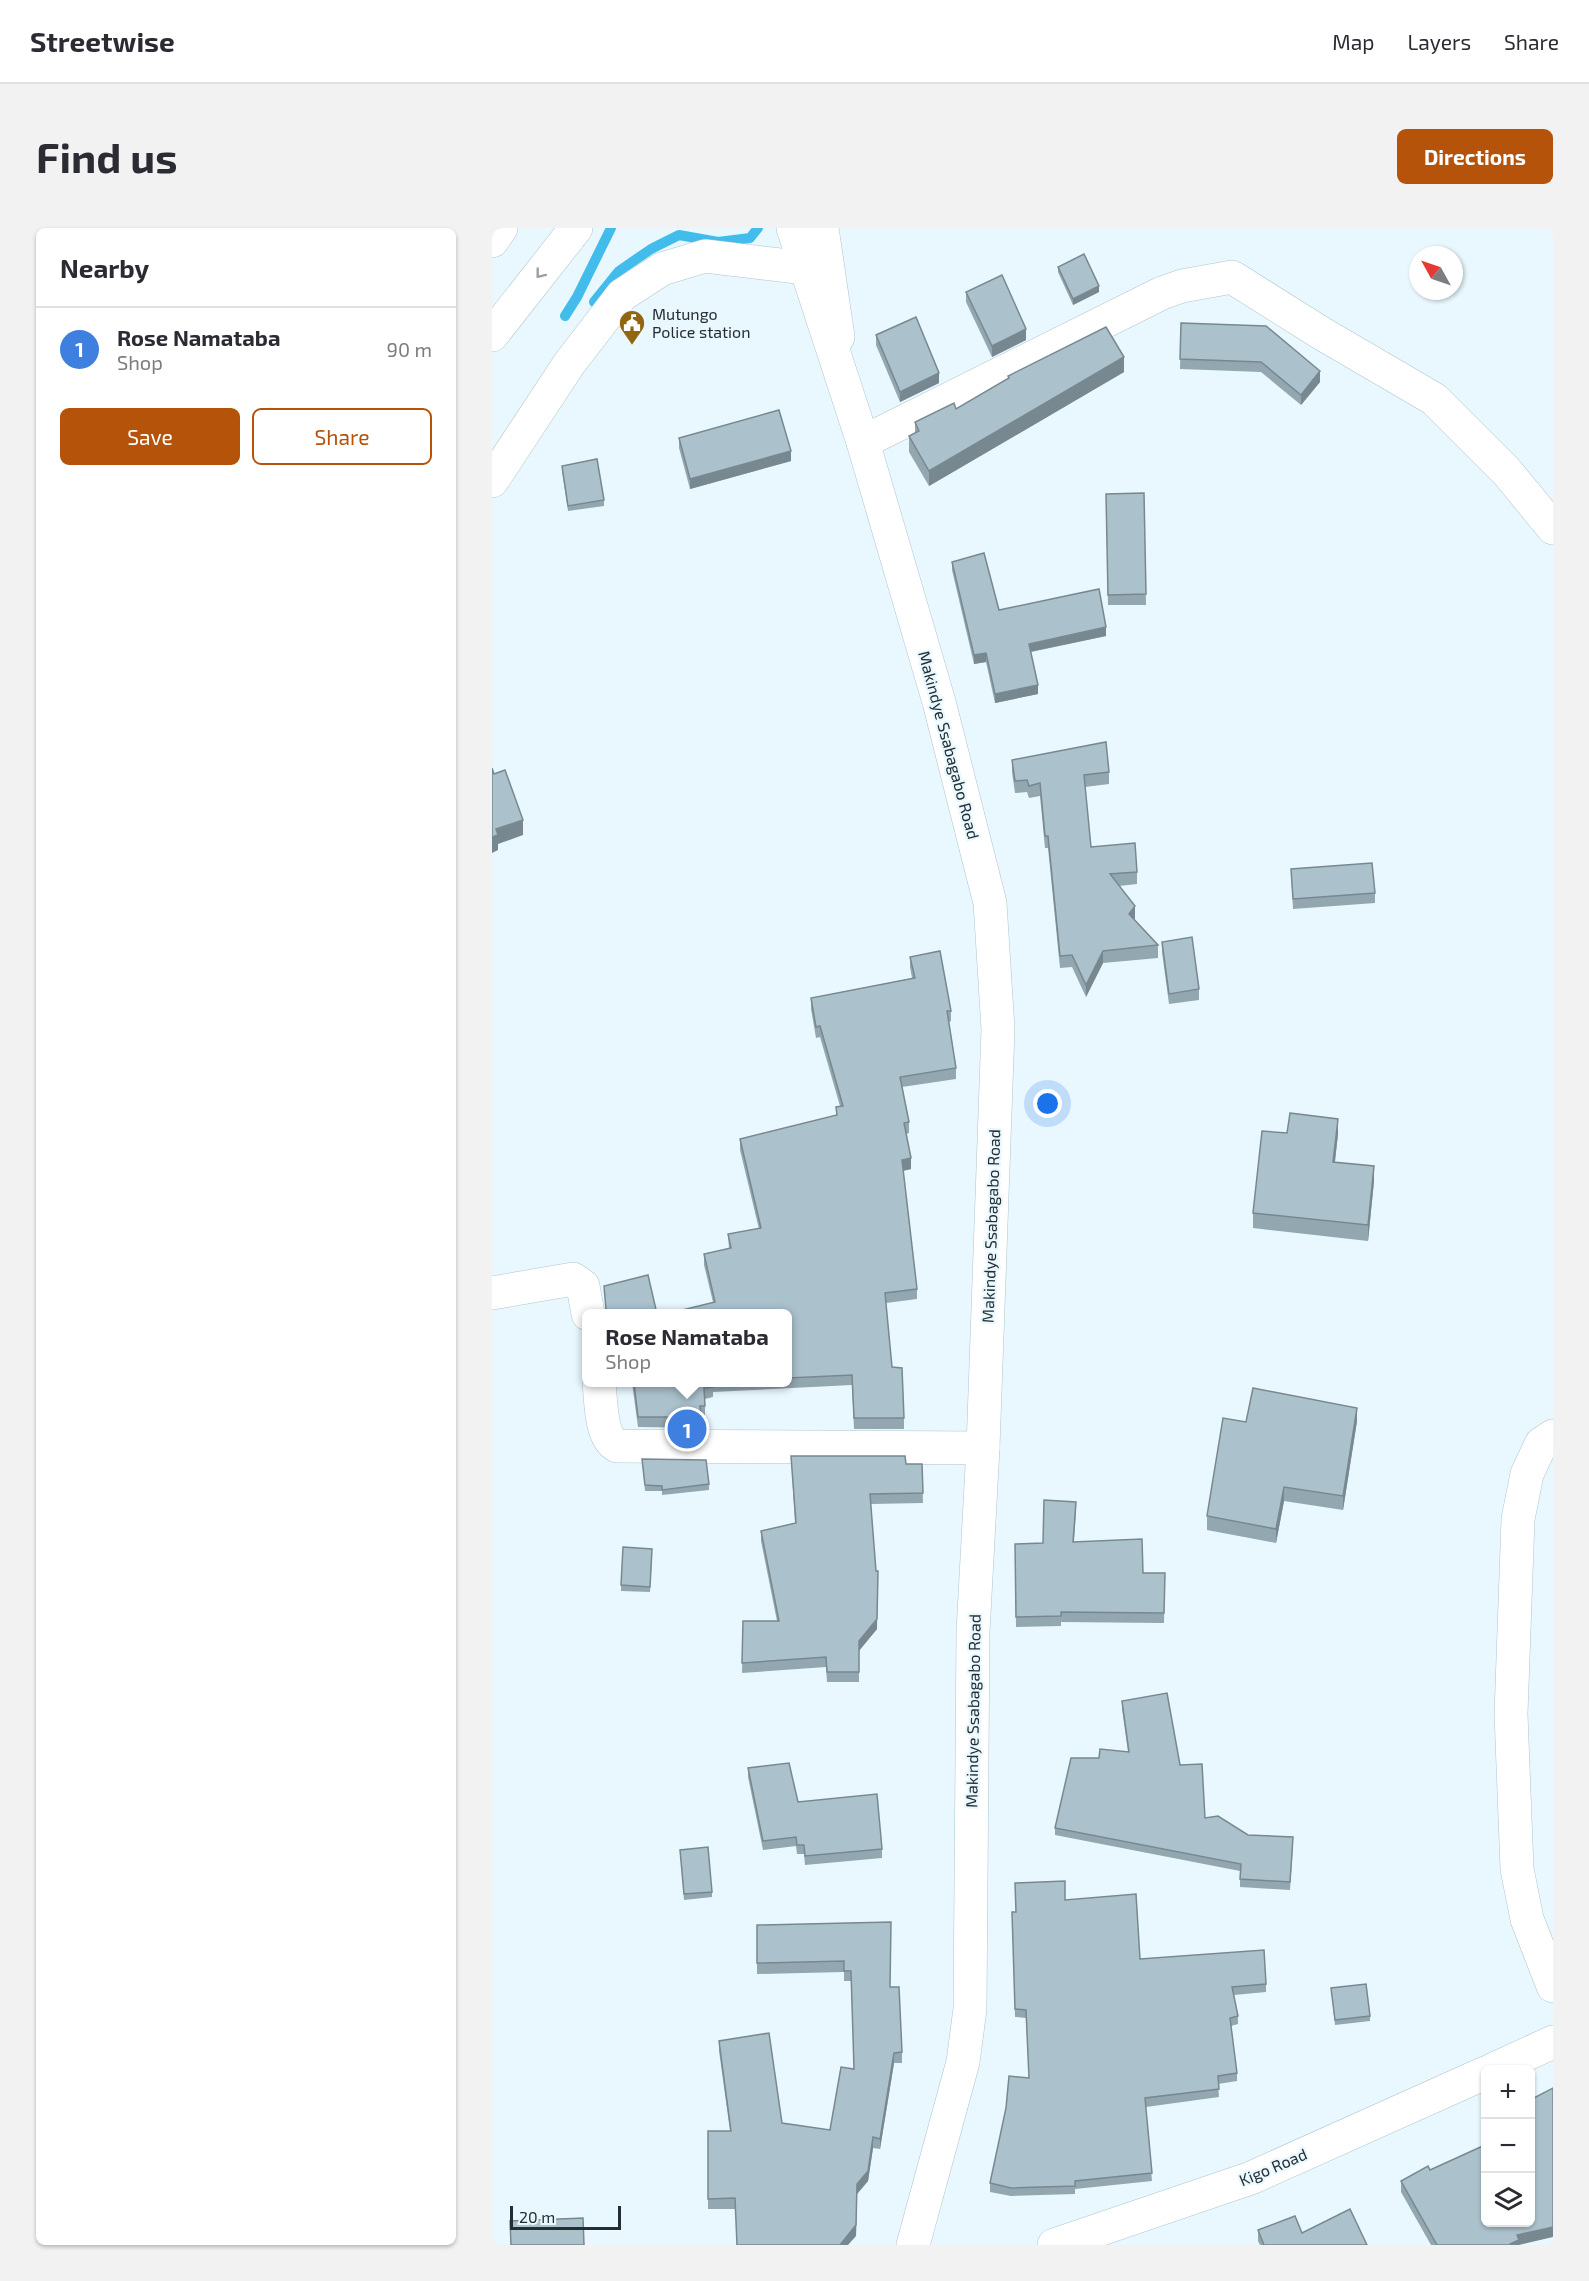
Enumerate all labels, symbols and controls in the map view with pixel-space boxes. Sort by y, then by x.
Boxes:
text: Streetwise [30,24,175,58]
text: Map [1332,29,1374,54]
text: Layers [1407,29,1471,54]
text: Share [1504,29,1559,54]
button: Directions [1397,129,1553,184]
text: Find us [36,131,178,181]
north arrow [1409,246,1463,300]
text: Nearby [60,252,149,283]
one-way arrow [536,267,547,278]
place label: Mutungo Police station [652,304,750,341]
public building icon: Mutungo Police station [617,308,647,346]
text: Rose Namataba [117,324,280,350]
text: 1 [75,337,84,361]
text: 90 m [387,337,432,361]
text: Shop [117,350,163,374]
button: Save [60,408,240,465]
button: Share [252,408,432,465]
street label: Makindye Ssabagabo Road [915,649,984,841]
your location [1033,1089,1062,1118]
street label: Makindye Ssabagabo Road [978,1129,1003,1323]
popup [582,1309,792,1387]
text: Rose Namataba [605,1323,769,1349]
text: Shop [605,1349,651,1373]
pin: 1 [668,1406,706,1452]
street label: Makindye Ssabagabo Road [961,1614,984,1808]
map controls [1481,2065,1535,2227]
button: + [1481,2065,1535,2119]
button: − [1481,2119,1535,2173]
street label: Kigo Road [1236,2144,1310,2189]
button: layers [1481,2173,1535,2227]
scale bar [510,2203,621,2230]
text: 20 m [519,2207,555,2226]

